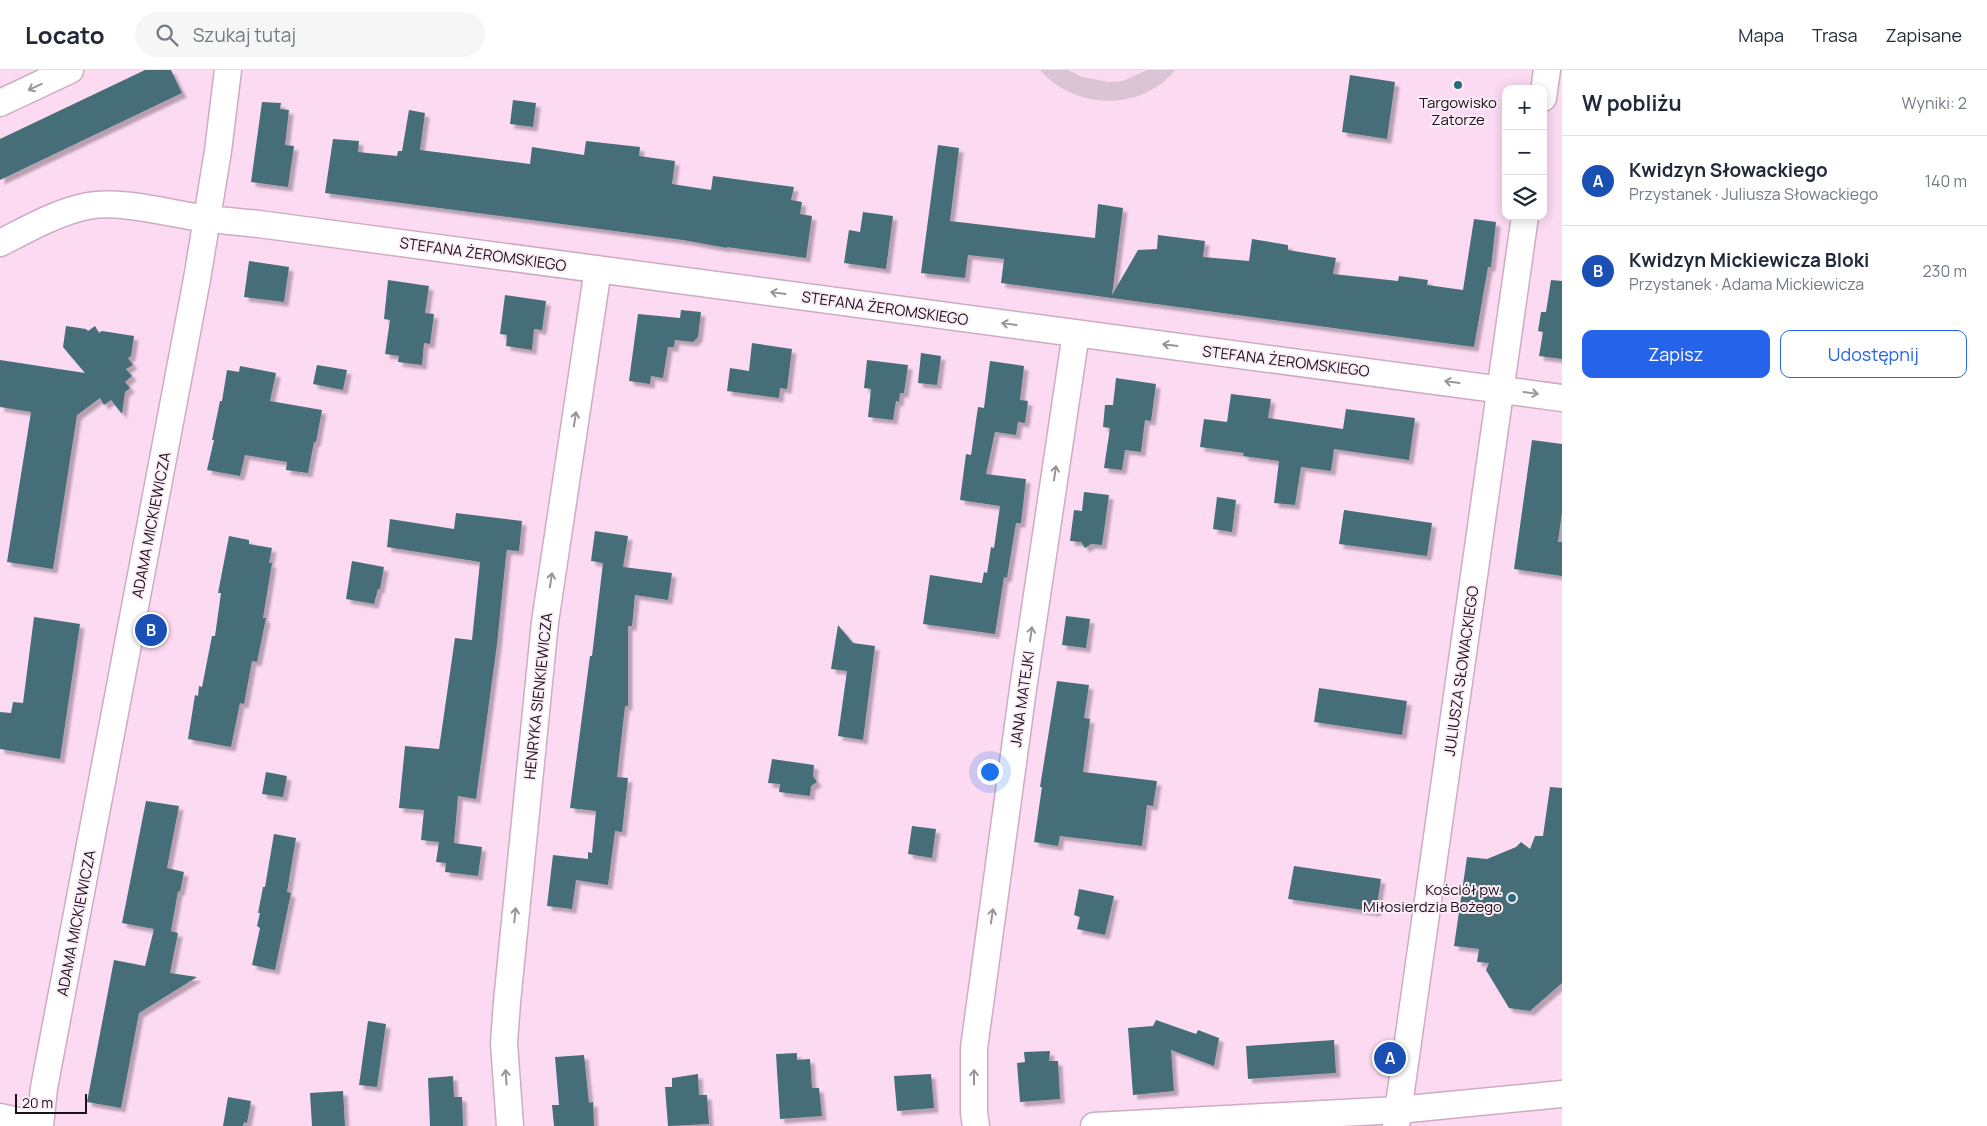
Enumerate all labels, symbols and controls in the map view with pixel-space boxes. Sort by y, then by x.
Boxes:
search box [135,12,485,57]
text: Locato [25,18,105,51]
icon: search [153,21,181,49]
text: Szukaj tutaj [193,22,296,48]
text: Mapa [1738,23,1784,47]
text: Trasa [1812,23,1857,47]
text: Zapisane [1885,23,1962,47]
marker: Targowisko Zatorze [1452,79,1464,91]
one-way arrow [28,82,43,92]
map controls [1502,85,1547,220]
button: + [1502,85,1547,130]
text: W pobliżu [1582,89,1682,117]
place label: Targowisko Zatorze [1419,92,1497,130]
text: Wyniki: 2 [1902,92,1967,114]
button: − [1502,130,1547,175]
text: Kwidzyn Słowackiego [1629,157,1828,183]
text: A [1593,170,1603,192]
text: 140 m [1925,170,1967,192]
button: layers [1502,175,1547,220]
text: Przystanek · Juliusza Słowackiego [1629,183,1878,205]
street label: STEFANA ŻEROMSKIEGO [398,232,568,276]
text: Kwidzyn Mickiewicza Bloki [1629,247,1869,273]
text: B [1593,260,1603,282]
text: 230 m [1923,260,1967,282]
text: Przystanek · Adama Mickiewicza [1629,273,1864,295]
street label: STEFANA ŻEROMSKIEGO [800,286,970,330]
one-way arrow [771,288,787,298]
one-way arrow [1001,319,1017,329]
button: Zapisz [1582,330,1770,378]
button: Udostępnij [1780,330,1967,378]
one-way arrow [1162,340,1178,350]
street label: STEFANA ŻEROMSKIEGO [1201,340,1371,382]
one-way arrow [1445,377,1461,387]
one-way arrow [1523,389,1539,399]
one-way arrow [570,412,580,428]
street label: ADAMA MICKIEWICZA [127,450,176,600]
one-way arrow [1050,465,1060,481]
one-way arrow [546,572,556,588]
street label: JULIUSZA SŁOWACKIEGO [1439,584,1483,757]
pin: B [135,611,167,649]
street label: HENRYKA SIENKIEWICZA [519,611,557,780]
one-way arrow [1027,626,1037,642]
street label: JANA MATEJKI [1005,650,1039,748]
your location [977,759,1003,785]
street label: ADAMA MICKIEWICZA [52,848,101,998]
place label: Kościół pw. Miłosierdzia Bożego [1363,879,1502,917]
marker: Kościół pw. Miłosierdzia Bożego [1506,892,1518,904]
one-way arrow [510,908,520,924]
one-way arrow [987,908,997,924]
pin: A [1374,1039,1406,1077]
one-way arrow [502,1070,511,1086]
one-way arrow [969,1070,979,1086]
scale bar [15,1091,88,1114]
text: 20 m [22,1093,53,1112]

